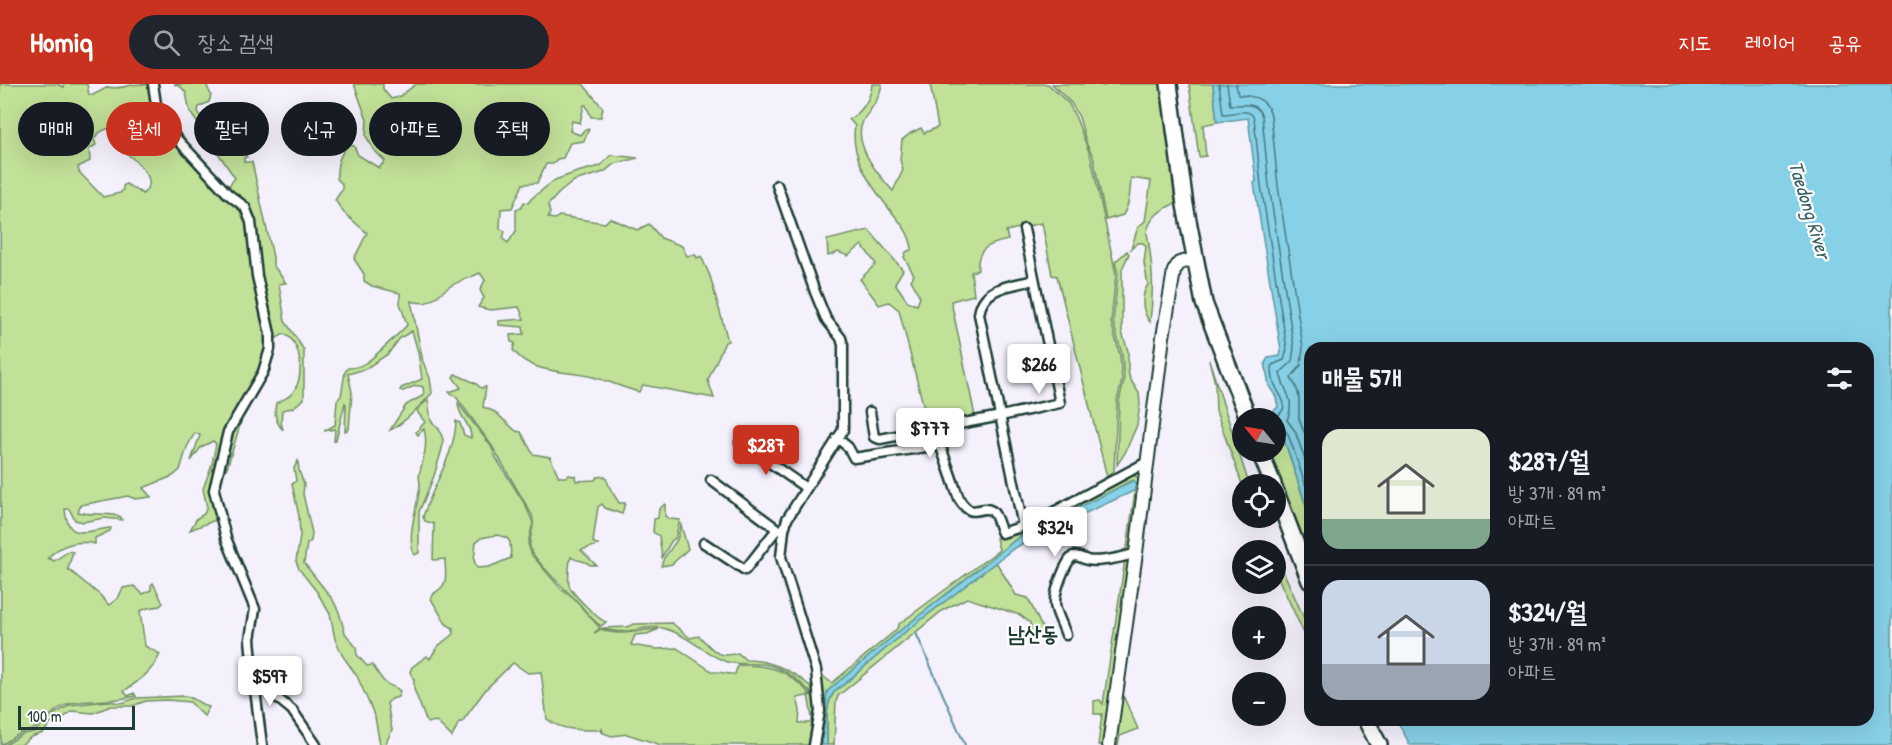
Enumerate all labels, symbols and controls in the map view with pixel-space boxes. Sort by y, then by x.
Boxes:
search box [129,15,549,69]
text: Homiq [30,23,93,61]
icon: search [150,26,183,59]
text: 장소 검색 [198,27,274,57]
text: 지도 [1678,28,1712,57]
text: 레이어 [1745,28,1795,57]
text: 공유 [1828,28,1862,57]
chip: 매매 [18,102,94,156]
chip: 월세 [106,102,182,156]
chip: 필터 [194,102,269,156]
chip: 신규 [281,102,357,156]
chip: 아파트 [369,102,462,156]
chip: 주택 [474,102,550,156]
water label: Taedong River [1782,158,1839,264]
pin: $266 [1003,344,1075,395]
text: $266 [1021,350,1057,377]
text: 매물 5개 [1322,360,1402,395]
icon: filters [1823,362,1856,395]
pin: $777 [894,408,966,459]
north arrow [1232,408,1286,462]
map controls [1232,408,1286,726]
text: $777 [910,414,950,441]
pin: $287 [730,425,802,476]
text: $287 [747,431,785,458]
text: $287/월 [1508,443,1589,478]
icon: home [1370,453,1442,525]
button: locate [1232,474,1286,528]
text: 방 3개 · 89 m² [1508,479,1606,506]
pin: $324 [1019,507,1091,558]
text: 아파트 [1508,507,1556,534]
text: $324 [1037,513,1073,540]
button: layers [1232,540,1286,594]
text: $324/월 [1508,594,1587,629]
icon: home [1370,604,1442,676]
button: + [1232,606,1286,660]
district label: 남산동 [1008,619,1058,648]
text: 방 3개 · 89 m² [1508,630,1606,657]
pin: $597 [234,656,306,707]
text: 아파트 [1508,658,1556,685]
text: $597 [252,662,288,689]
button: − [1232,672,1286,726]
scale bar [18,703,135,730]
text: 100 m [27,705,62,727]

